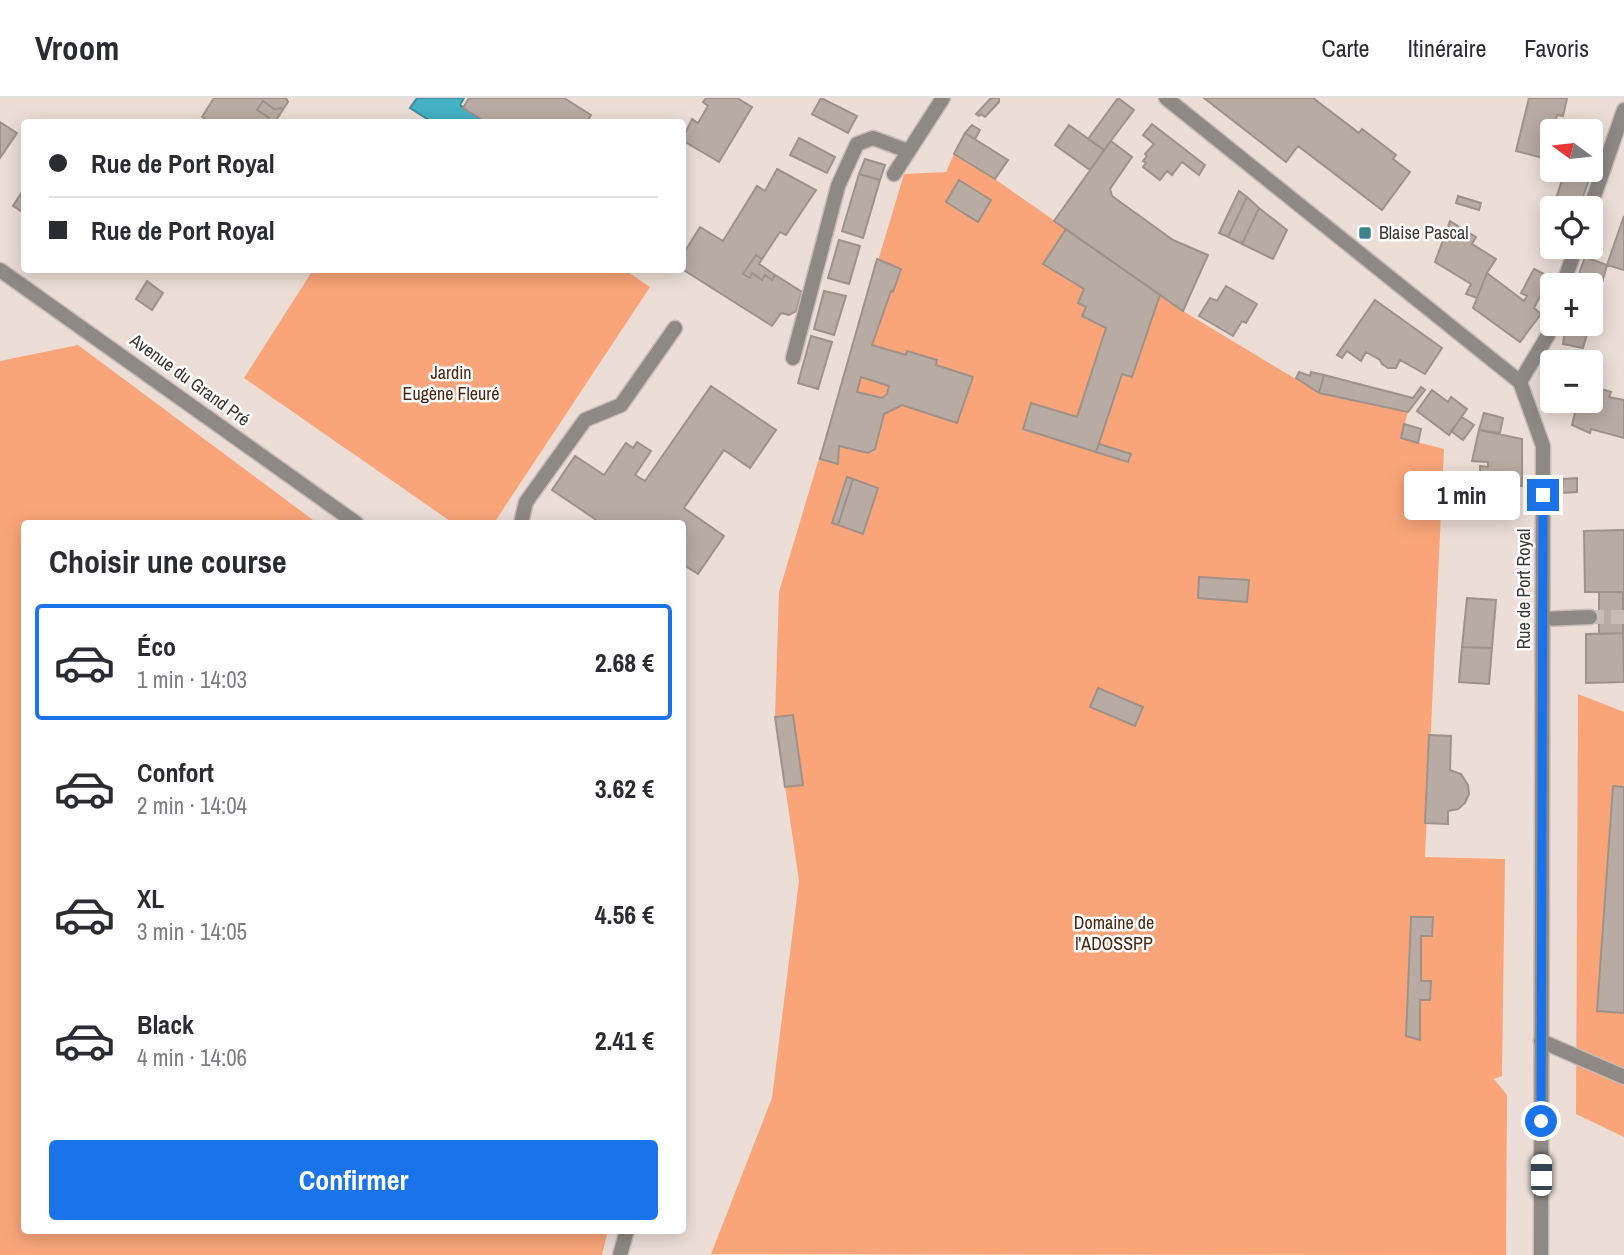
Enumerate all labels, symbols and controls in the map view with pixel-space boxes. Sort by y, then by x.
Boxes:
text: Vroom [35,26,119,70]
text: Carte [1321,32,1370,64]
text: Itinéraire [1408,32,1486,64]
text: Favoris [1524,32,1589,64]
north arrow [1540,119,1603,182]
map controls [1540,119,1603,413]
text: Rue de Port Royal [91,146,275,181]
button: locate [1540,196,1603,259]
text: Rue de Port Royal [91,213,275,248]
place label: Blaise Pascal [1379,220,1468,245]
marker: Blaise Pascal [1357,225,1373,241]
button: + [1540,273,1603,336]
street label: Avenue du Grand Pré [124,327,255,432]
button: − [1540,350,1603,413]
park label: Jardin Eugène Fleuré [403,360,499,406]
callout: 1 min [1403,470,1518,520]
route end [1527,479,1559,511]
text: 1 min [1437,480,1487,511]
street label: Rue de Port Royal [1511,529,1536,649]
text: Choisir une course [49,540,287,583]
text: Éco [137,629,176,664]
icon: car [53,631,116,694]
text: 2.68 € [595,645,654,680]
text: 1 min · 14:03 [137,664,247,695]
text: Confort [137,755,214,790]
icon: car [53,757,116,820]
text: 3.62 € [595,771,654,806]
text: 2 min · 14:04 [137,790,247,821]
text: XL [137,881,164,916]
icon: car [53,883,116,946]
text: 4.56 € [595,897,654,932]
park label: Domaine de l'ADOSSPP [1074,910,1154,956]
text: 3 min · 14:05 [137,916,247,947]
text: Black [137,1007,194,1042]
icon: car [53,1009,116,1072]
text: 2.41 € [595,1023,654,1058]
text: 4 min · 14:06 [137,1042,247,1073]
route start [1525,1105,1557,1137]
button: Confirmer [49,1140,658,1220]
car [1531,1154,1552,1196]

